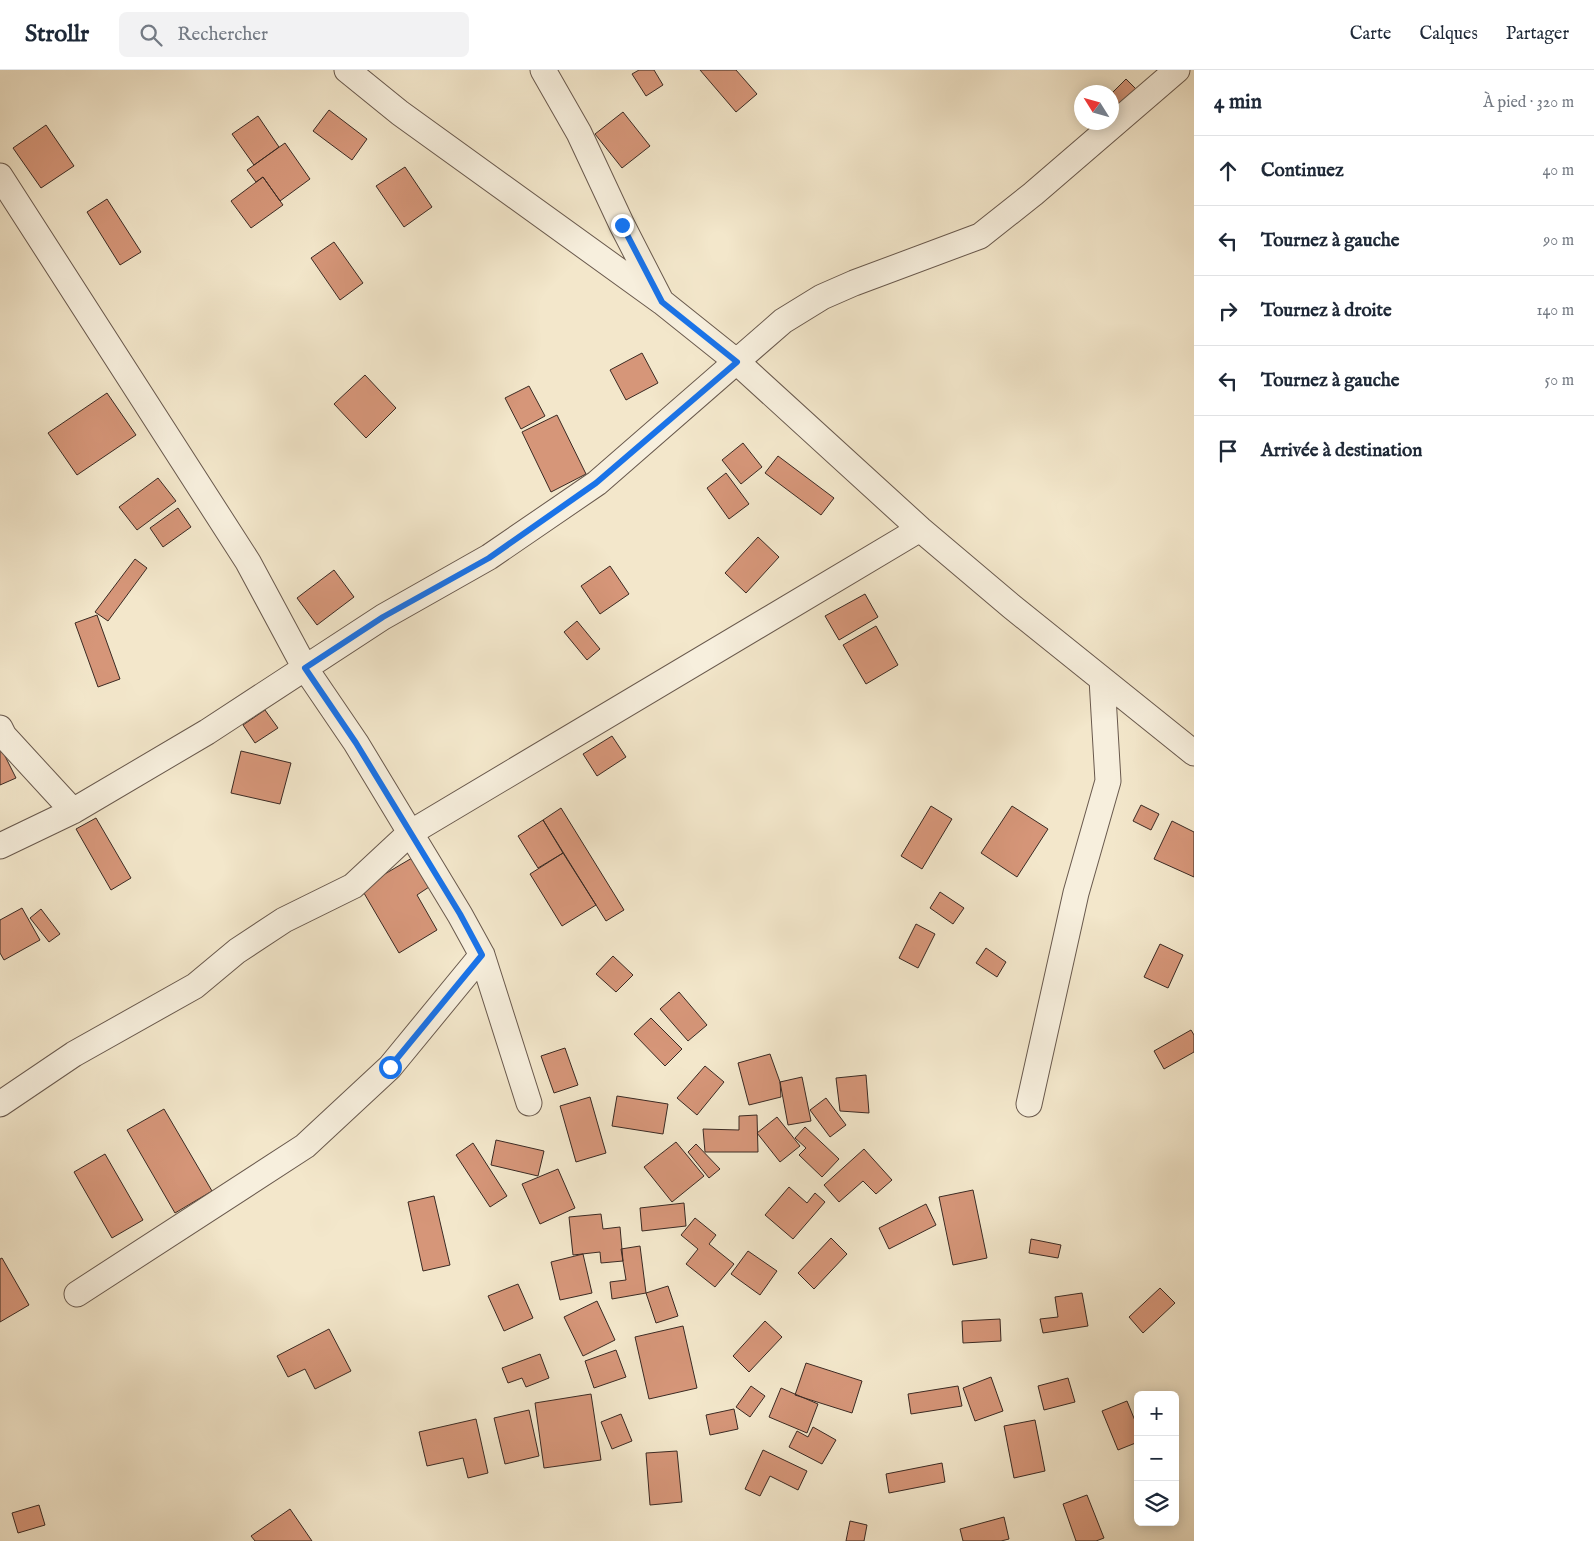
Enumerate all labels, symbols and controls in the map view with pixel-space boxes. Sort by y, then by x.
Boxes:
search box [119,12,469,57]
text: Strollr [25,19,89,50]
icon: search [137,21,165,49]
text: Rechercher [177,23,268,47]
text: Carte [1350,23,1391,46]
text: Calques [1419,23,1478,46]
text: Partager [1506,23,1569,46]
north arrow [1074,85,1119,130]
text: 4 min [1214,89,1262,116]
text: À pied · 320 m [1483,93,1574,113]
icon: ahead [1214,157,1242,185]
text: Continuez [1261,159,1344,183]
text: 40 m [1542,161,1574,181]
route end [611,214,634,237]
icon: left [1214,227,1242,255]
text: Tournez à gauche [1261,229,1400,253]
text: 90 m [1543,231,1574,251]
icon: right [1214,297,1242,325]
text: Tournez à droite [1261,299,1392,323]
text: 140 m [1536,301,1574,321]
icon: left [1214,367,1242,395]
text: Tournez à gauche [1261,369,1400,393]
text: 50 m [1545,371,1574,391]
icon: arrive [1214,437,1242,465]
text: Arrivée à destination [1261,439,1422,463]
route start [379,1056,402,1079]
map controls [1134,1391,1179,1526]
button: + [1134,1391,1179,1436]
button: − [1134,1436,1179,1481]
button: layers [1134,1481,1179,1526]

